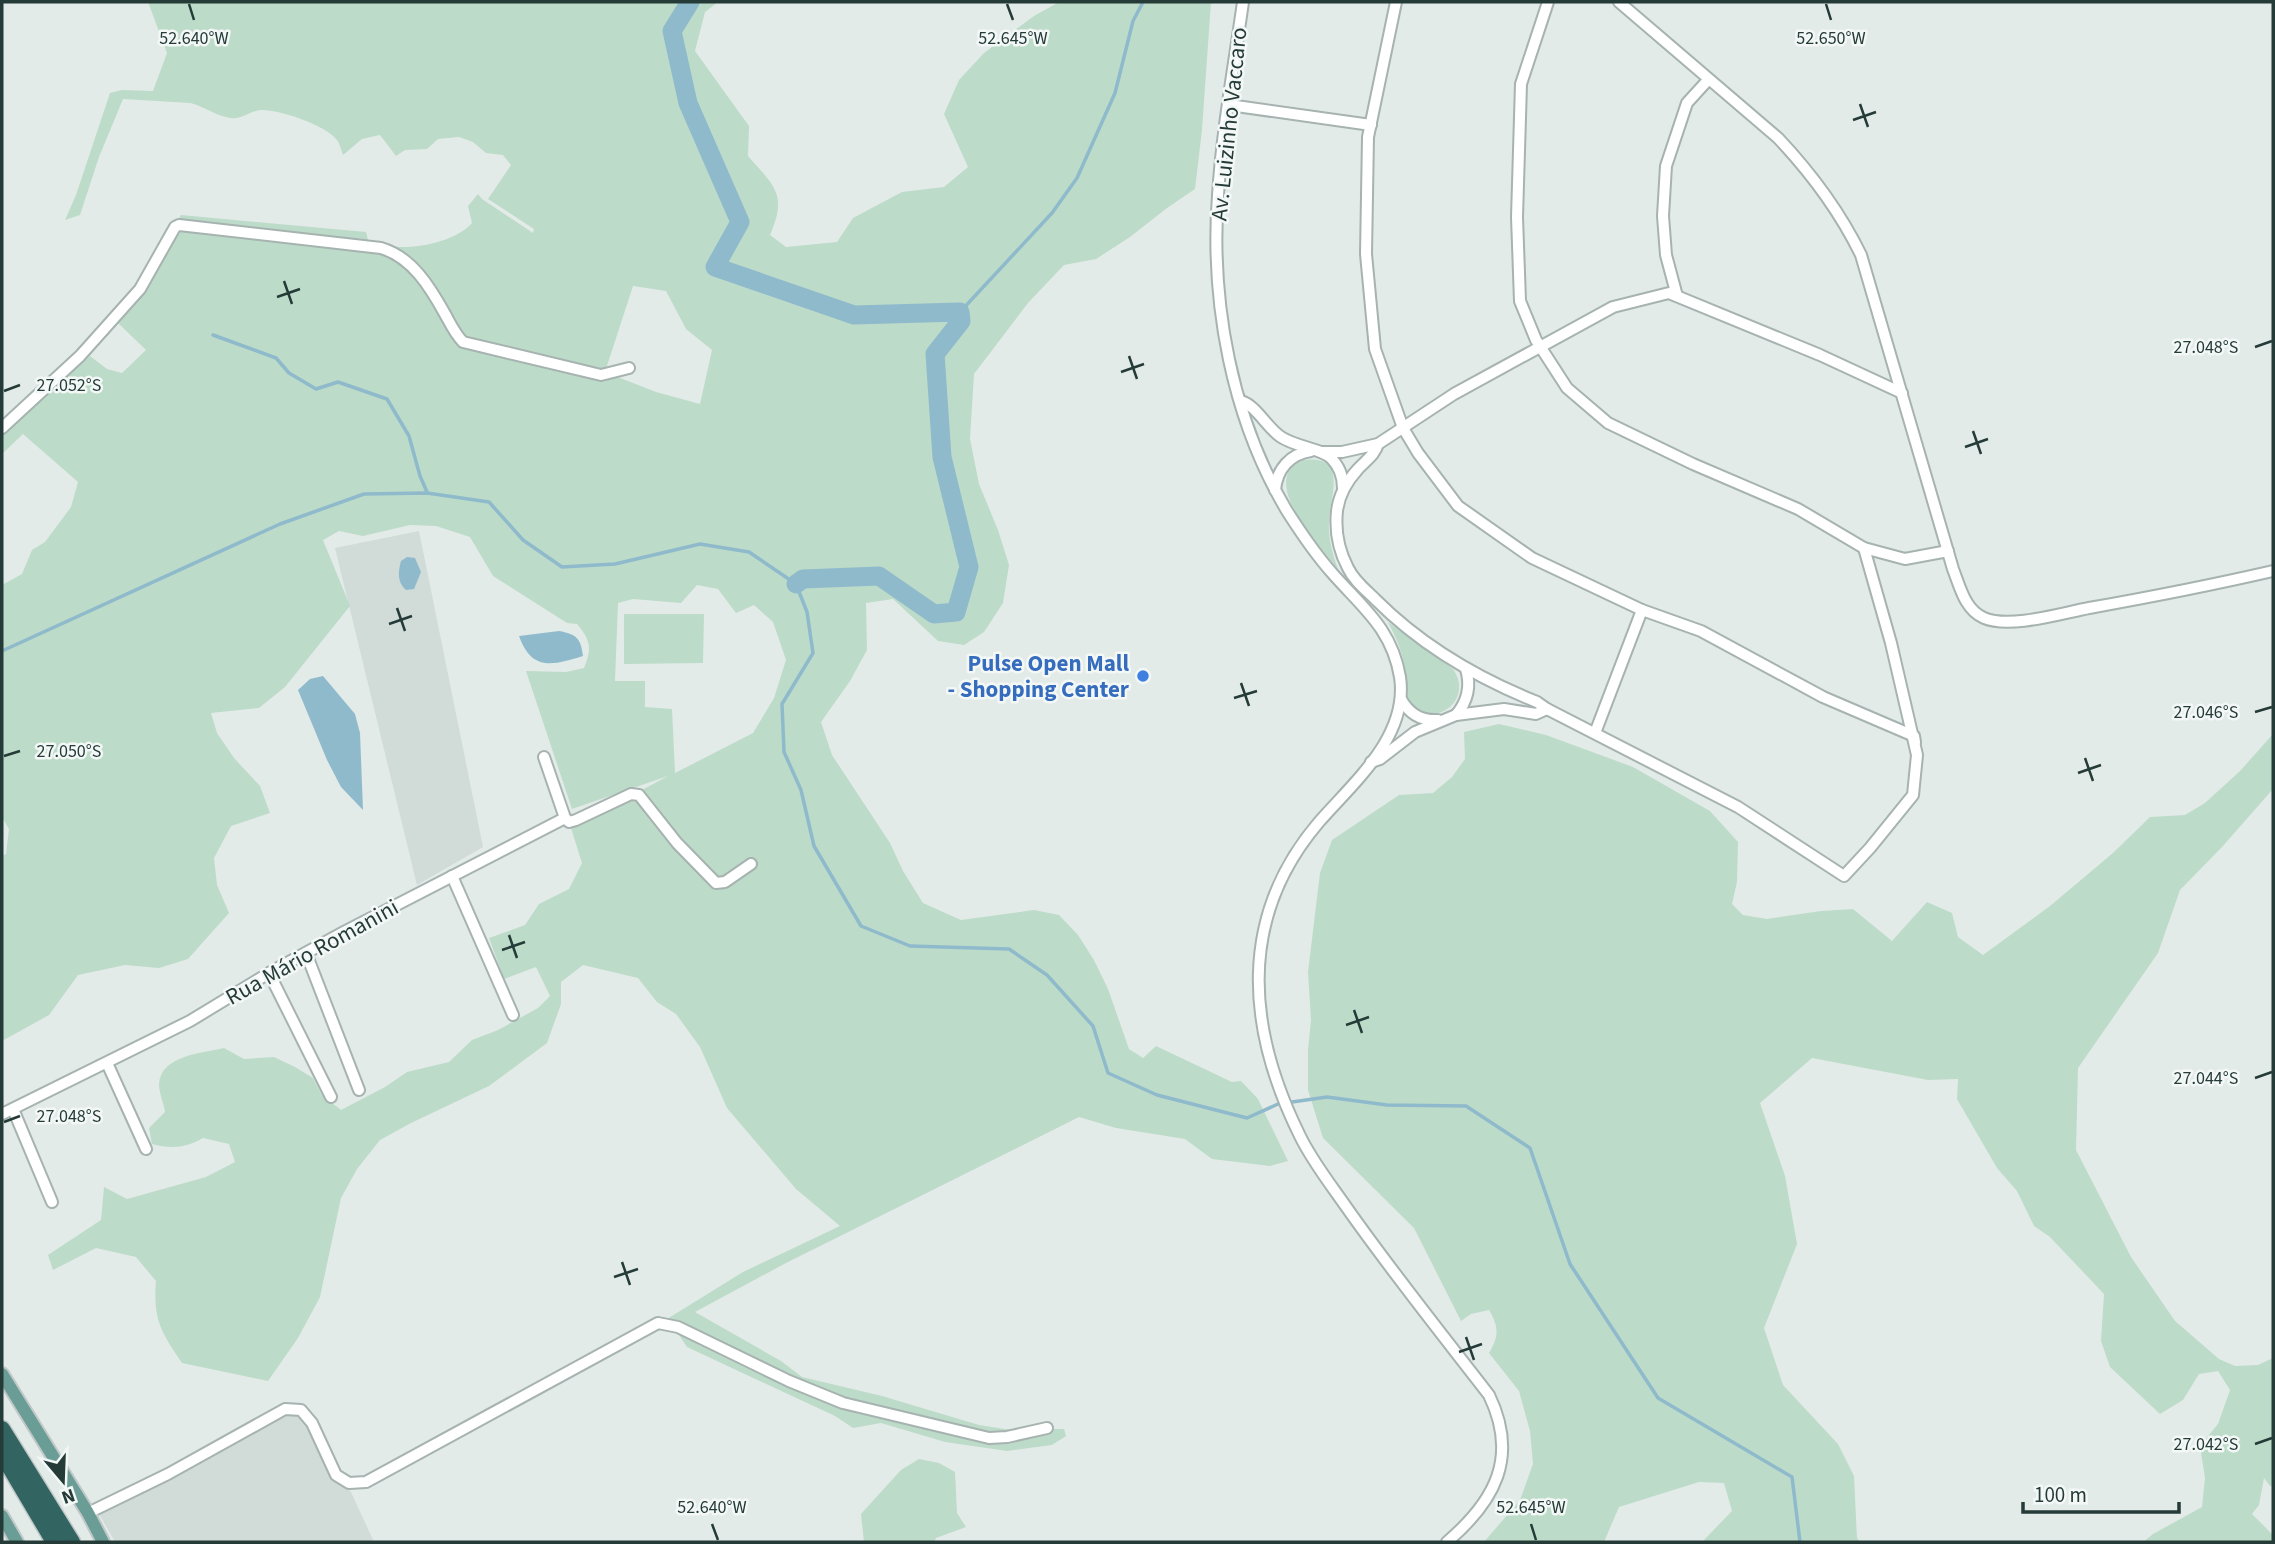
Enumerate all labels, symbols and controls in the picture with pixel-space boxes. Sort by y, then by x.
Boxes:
text: 52.640°W [159,26,229,51]
text: 52.645°W [978,26,1048,51]
street label: Av. Luizinho Vaccaro [1202,26,1256,222]
text: 52.650°W [1796,26,1866,51]
text: 27.048°S [2174,335,2238,360]
text: 27.052°S [37,373,101,398]
place label: Pulse Open Mall - Shopping Center [947,647,1130,706]
marker: Pulse Open Mall - Shopping Center [1135,668,1151,684]
text: 27.046°S [2174,700,2238,725]
text: 27.050°S [37,739,101,764]
street label: Rua Mário Romanini [219,891,405,1013]
text: 27.044°S [2174,1066,2238,1091]
text: 27.048°S [37,1104,101,1129]
text: 27.042°S [2174,1432,2238,1457]
north arrow [28,1446,98,1516]
scale bar [2023,1470,2179,1514]
text: 100 m [2034,1480,2087,1510]
text: N [58,1481,78,1510]
text: 52.640°W [677,1495,747,1520]
text: 52.645°W [1496,1495,1566,1520]

